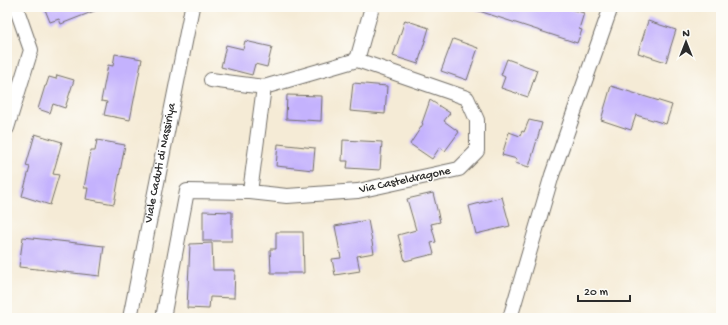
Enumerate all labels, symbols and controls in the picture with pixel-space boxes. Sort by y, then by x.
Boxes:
north arrow [666,22,706,62]
text: N [682,28,690,40]
street label: Viale Caduti di Nassiriya [142,102,180,225]
street label: Via Casteldragone [357,164,453,198]
scale bar [578,277,630,303]
text: 20 m [584,286,609,300]

